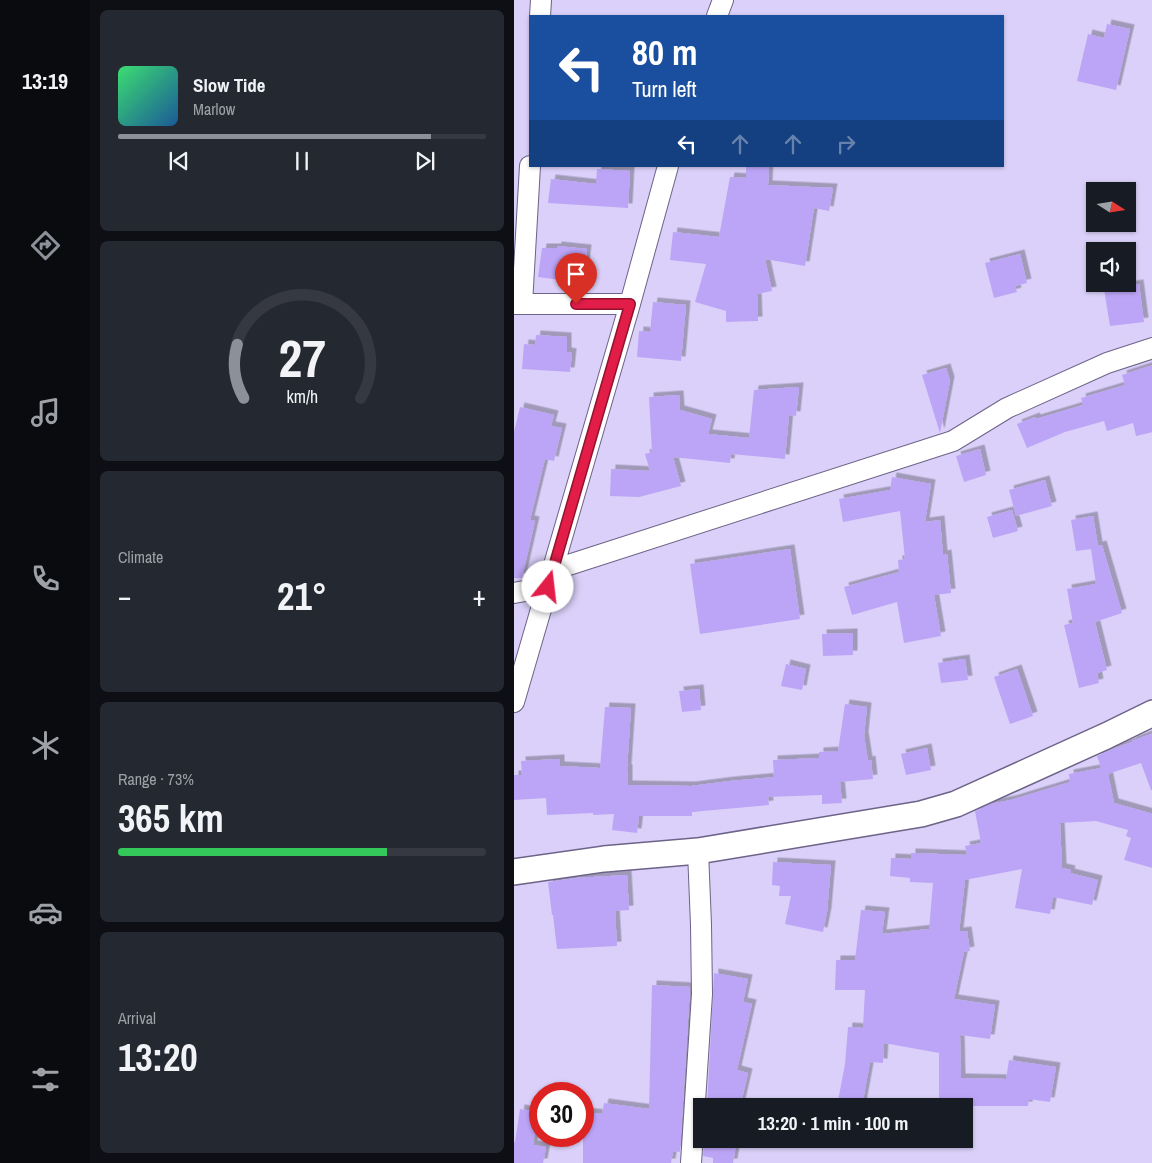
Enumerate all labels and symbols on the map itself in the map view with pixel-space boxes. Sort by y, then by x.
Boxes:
north arrow [1086,182,1136,232]
pin [555,253,597,304]
position arrow [521,560,573,612]
speed limit sign: 30 [529,1082,594,1147]

